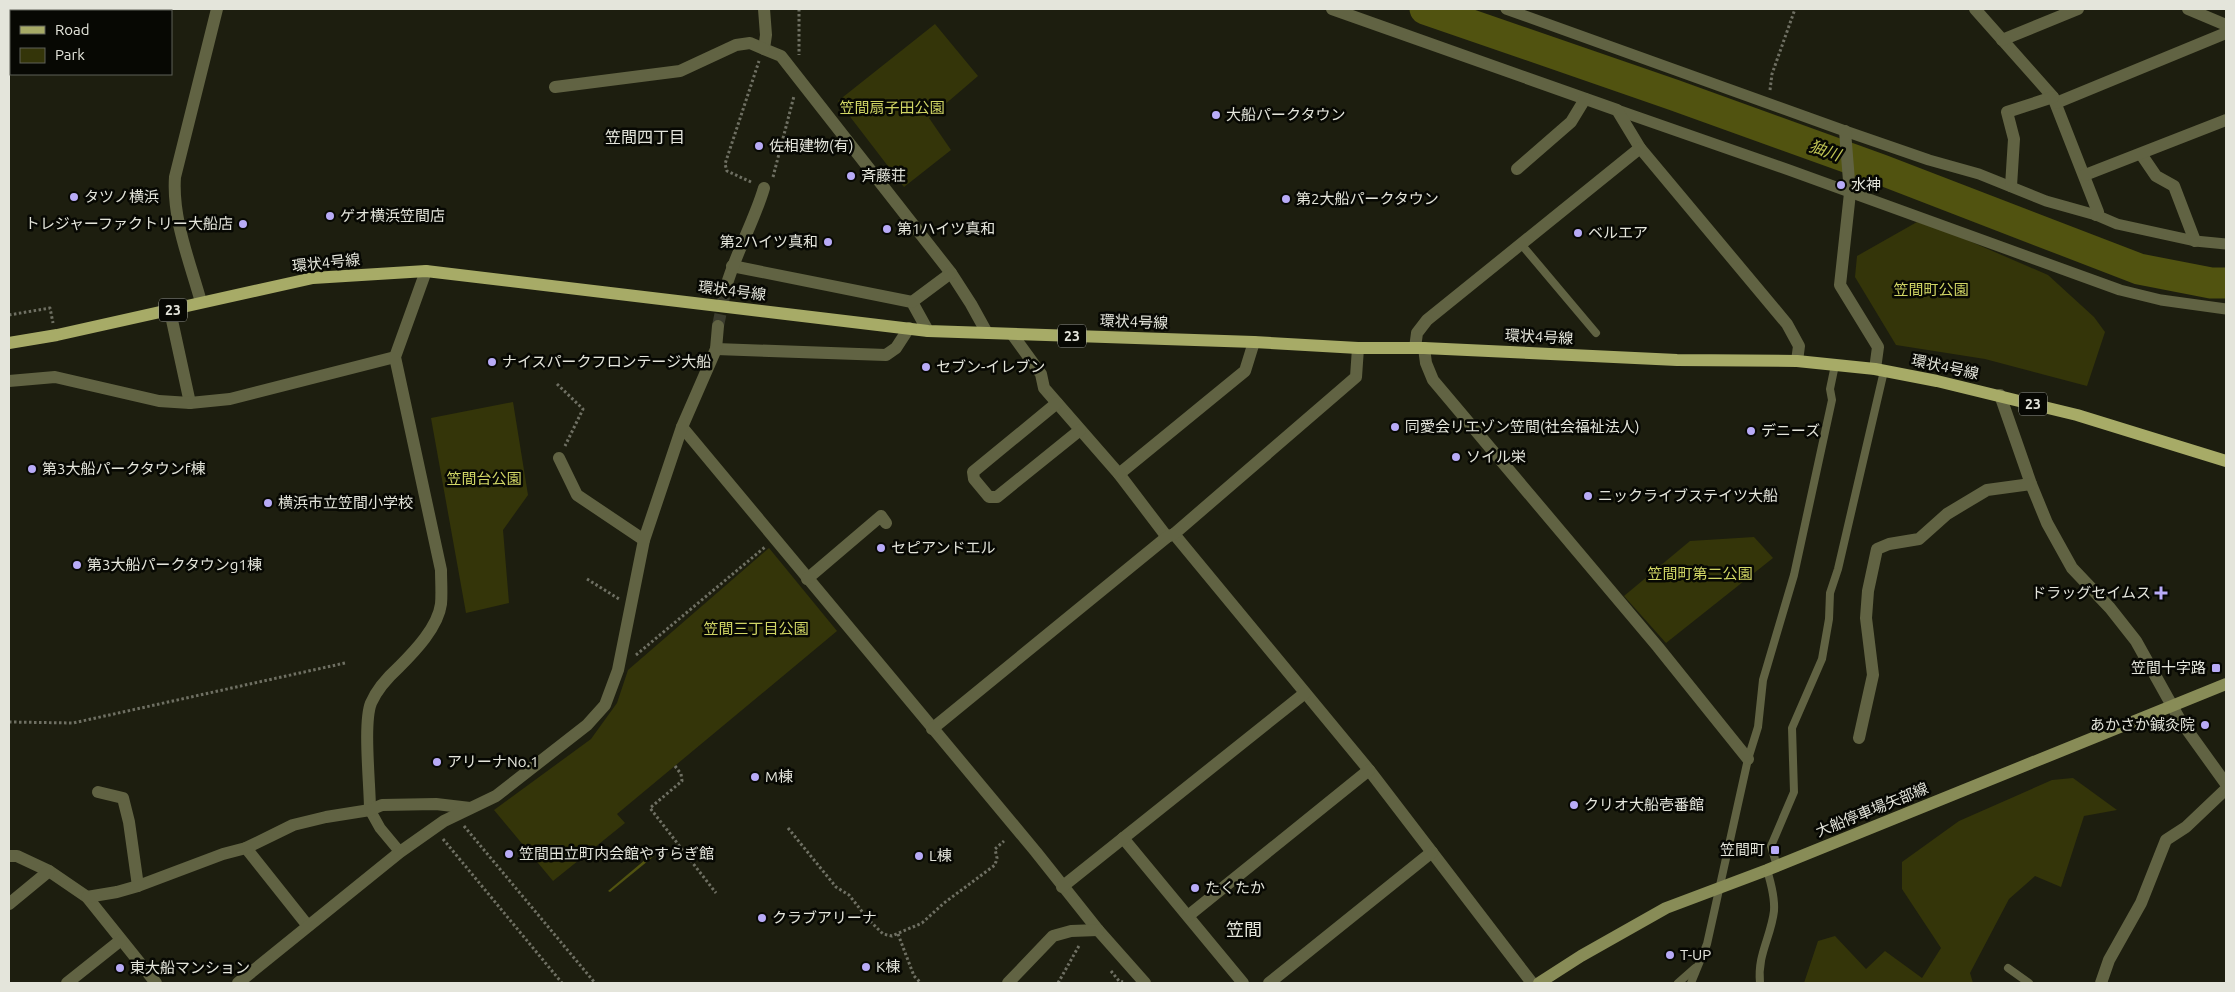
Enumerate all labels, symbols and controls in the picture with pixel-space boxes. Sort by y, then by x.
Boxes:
legend [10,10,172,75]
text: Road [55,21,90,38]
text: Park [55,46,85,63]
park label: 笠間扇子田公園 [839,99,945,116]
place label: 大船パークタウン [1226,106,1345,123]
marker: 大船パークタウン [1210,109,1222,121]
district label: 笠間四丁目 [605,128,685,146]
water label: 㹨川 [1807,136,1845,164]
place label: 佐相建物(有) [769,137,853,154]
marker: 佐相建物(有) [753,140,765,152]
place label: 斉藤荘 [861,167,906,184]
marker: 斉藤荘 [845,170,857,182]
place label: 水神 [1851,176,1881,193]
marker: 水神 [1835,179,1847,191]
place label: タツノ横浜 [84,188,159,205]
place label: 第2大船パークタウン [1296,190,1439,207]
marker: タツノ横浜 [68,191,80,203]
marker: 第2大船パークタウン [1280,193,1292,205]
place label: ゲオ横浜笠間店 [340,207,445,224]
marker: ゲオ横浜笠間店 [324,210,336,222]
place label: トレジャーファクトリー大船店 [25,215,233,232]
marker: トレジャーファクトリー大船店 [237,218,249,230]
place label: 第1ハイツ真和 [897,220,995,237]
marker: 第1ハイツ真和 [881,223,893,235]
place label: ベルエア [1588,224,1648,241]
marker: ベルエア [1572,227,1584,239]
place label: 第2ハイツ真和 [720,233,818,250]
marker: 第2ハイツ真和 [822,236,834,248]
street label: 環状4号線 [291,250,361,275]
street label: 環状4号線 [697,278,767,303]
park label: 笠間町公園 [1893,281,1969,298]
road number: 23 [159,298,187,322]
street label: 環状4号線 [1100,312,1169,331]
road number: 23 [1058,324,1086,348]
street label: 環状4号線 [1504,326,1574,347]
street label: 環状4号線 [1910,351,1980,382]
place label: ナイスパークフロンテージ大船 [502,353,711,370]
marker: ナイスパークフロンテージ大船 [486,356,498,368]
place label: セブン-イレブン [936,358,1045,375]
marker: セブン-イレブン [920,361,932,373]
road number: 23 [2019,392,2047,416]
place label: 同愛会リエゾン笠間(社会福祉法人) [1405,418,1639,435]
marker: 同愛会リエゾン笠間(社会福祉法人) [1389,421,1401,433]
place label: デニーズ [1761,422,1820,439]
marker: デニーズ [1745,425,1757,437]
place label: ソイル栄 [1466,448,1526,465]
marker: ソイル栄 [1450,451,1462,463]
place label: 第3大船パークタウンf棟 [42,460,206,477]
marker: 第3大船パークタウンf棟 [26,463,38,475]
park label: 笠間台公園 [446,470,522,487]
place label: ニックライブステイツ大船 [1598,487,1778,504]
marker: ニックライブステイツ大船 [1582,490,1594,502]
place label: 横浜市立笠間小学校 [278,494,413,511]
marker: 横浜市立笠間小学校 [262,497,274,509]
place label: セピアンドエル [891,539,995,556]
marker: セピアンドエル [875,542,887,554]
place label: 第3大船パークタウンg1棟 [87,556,262,573]
marker: 第3大船パークタウンg1棟 [71,559,83,571]
park label: 笠間町第二公園 [1647,565,1753,582]
place label: ドラッグセイムス [2031,584,2151,601]
marker: ドラッグセイムス [2155,587,2167,599]
park label: 笠間三丁目公園 [703,620,809,637]
place label: 笠間十字路 [2131,659,2206,676]
marker: 笠間十字路 [2210,662,2222,674]
place label: あかさか鍼灸院 [2090,716,2195,733]
marker: あかさか鍼灸院 [2199,719,2211,731]
place label: アリーナNo.1 [447,753,539,770]
marker: アリーナNo.1 [431,756,443,768]
place label: M棟 [765,768,793,785]
marker: M棟 [749,771,761,783]
street label: 大船停車場矢部線 [1813,779,1931,840]
place label: クリオ大船壱番館 [1584,796,1704,813]
marker: クリオ大船壱番館 [1568,799,1580,811]
place label: 笠間町 [1720,841,1765,858]
marker: 笠間町 [1769,844,1781,856]
place label: 笠間田立町内会館やすらぎ館 [519,845,714,862]
place label: L棟 [929,847,952,864]
marker: 笠間田立町内会館やすらぎ館 [503,848,515,860]
marker: L棟 [913,850,925,862]
place label: たくたか [1205,879,1265,896]
marker: たくたか [1189,882,1201,894]
place label: クラブアリーナ [772,909,877,926]
marker: クラブアリーナ [756,912,768,924]
district label: 笠間 [1226,919,1262,939]
place label: T-UP [1680,946,1711,963]
marker: T-UP [1664,949,1676,961]
place label: K棟 [876,958,900,975]
place label: 東大船マンション [130,959,250,976]
marker: K棟 [860,961,872,973]
marker: 東大船マンション [114,962,126,974]

